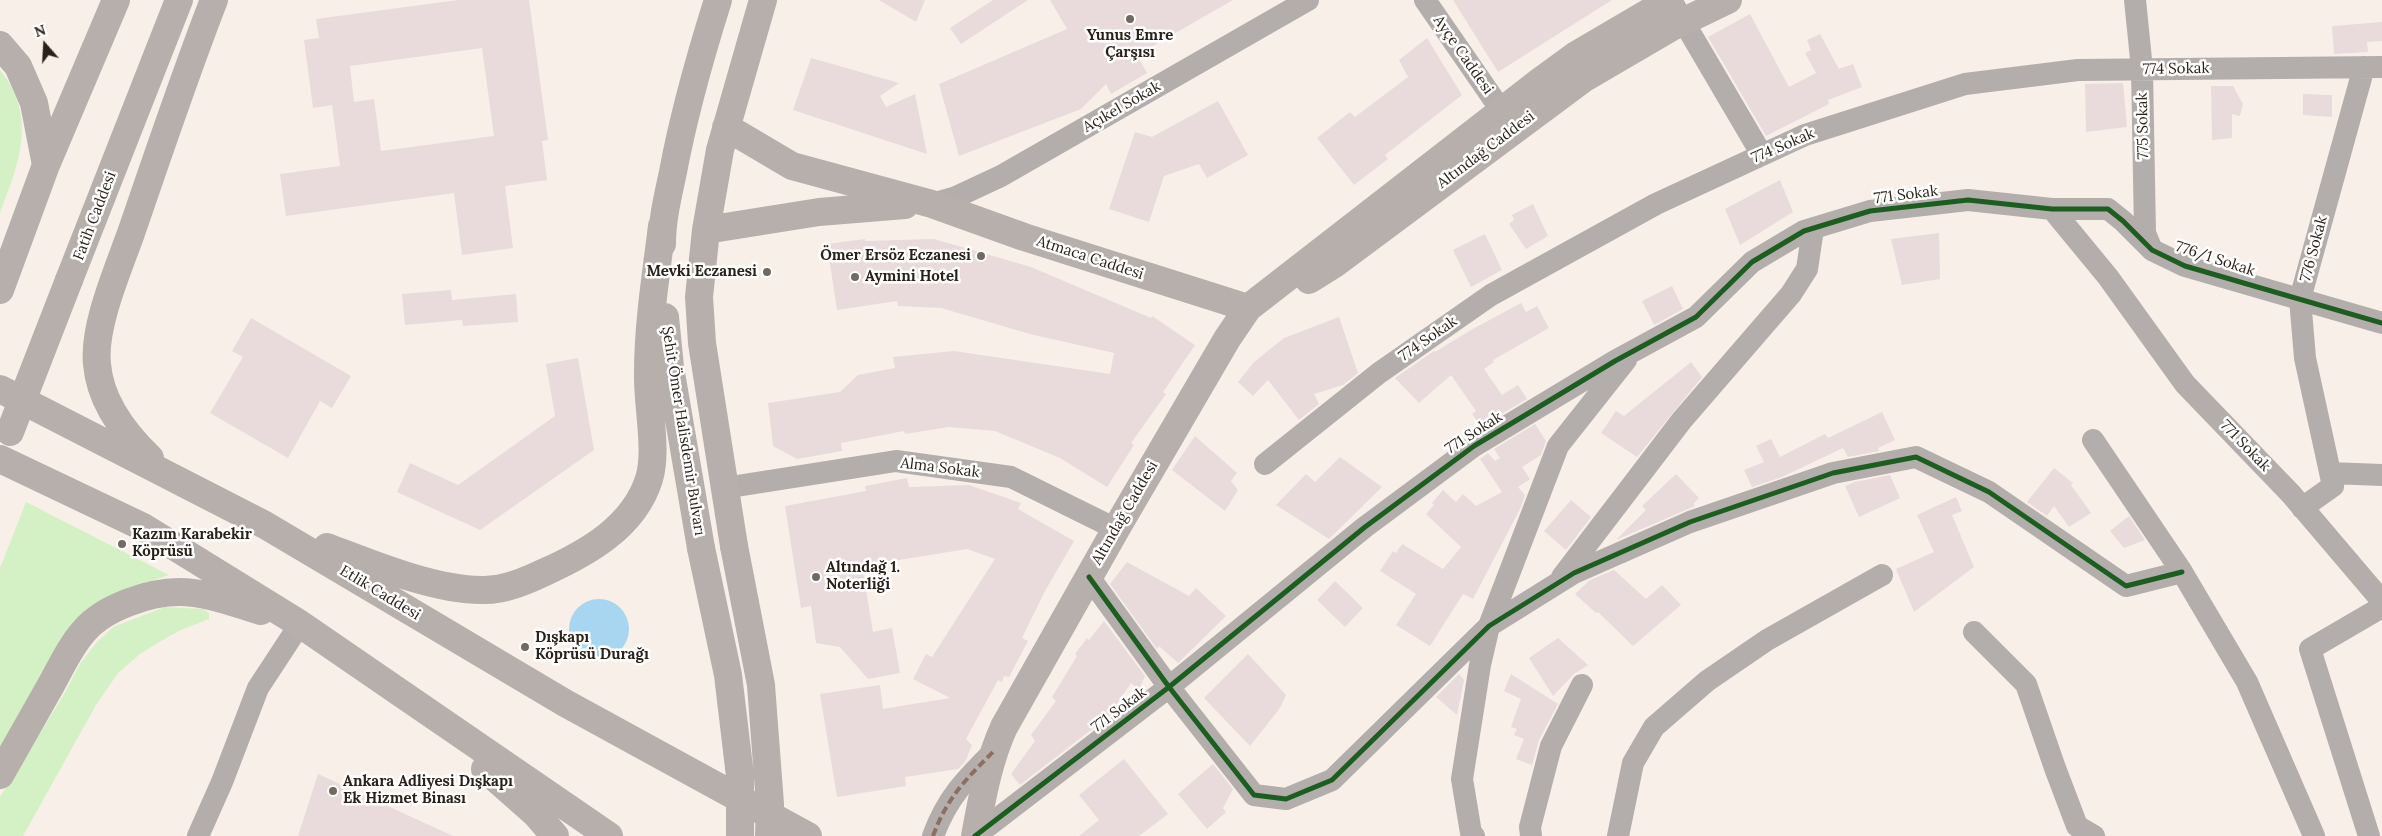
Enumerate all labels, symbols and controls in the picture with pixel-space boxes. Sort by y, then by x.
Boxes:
street label: Ayçe Caddesi [1429,12,1497,98]
marker: Yunus Emre Çarşısı [1124,13,1136,25]
north arrow [20,20,70,70]
text: N [32,21,48,41]
place label: Yunus Emre Çarşısı [1087,27,1173,62]
street label: 774 Sokak [2142,59,2210,79]
street label: Açıkel Sokak [1080,78,1164,136]
street label: 775 Sokak [2133,92,2153,160]
street label: Altındağ Caddesi [1434,108,1538,192]
street label: 774 Sokak [1749,125,1817,167]
street label: Fatih Caddesi [70,169,120,263]
street label: 771 Sokak [1873,182,1939,208]
street label: 776 Sokak [2297,214,2331,284]
street label: Atmaca Caddesi [1034,232,1146,284]
street label: 776/1 Sokak [2173,238,2257,280]
place label: Ömer Ersöz Eczanesi [820,247,971,265]
marker: Ömer Ersöz Eczanesi [975,250,987,262]
place label: Mevki Eczanesi [647,263,757,281]
marker: Mevki Eczanesi [761,266,773,278]
place label: Aymini Hotel [865,268,959,286]
marker: Aymini Hotel [849,271,861,283]
street label: 774 Sokak [1395,312,1461,366]
street label: Şehit Ömer Halisdemir Bulvarı [658,325,708,537]
street label: 771 Sokak [1442,408,1506,458]
street label: 771 Sokak [2216,417,2274,475]
street label: Alma Sokak [899,454,981,482]
street label: Altındağ Caddesi [1088,458,1162,568]
place label: Kazım Karabekir Köprüsü [132,526,252,561]
marker: Kazım Karabekir Köprüsü [116,538,128,550]
place label: Altındağ 1. Noterliği [826,559,900,594]
street label: Etlik Caddesi [336,562,424,624]
marker: Altındağ 1. Noterliği [810,571,822,583]
place label: Dışkapı Köprüsü Durağı [535,629,649,664]
marker: Dışkapı Köprüsü Durağı [519,641,531,653]
street label: 771 Sokak [1088,683,1150,737]
place label: Ankara Adliyesi Dışkapı Ek Hizmet Binası [343,773,513,808]
marker: Ankara Adliyesi Dışkapı Ek Hizmet Binası [327,785,339,797]

